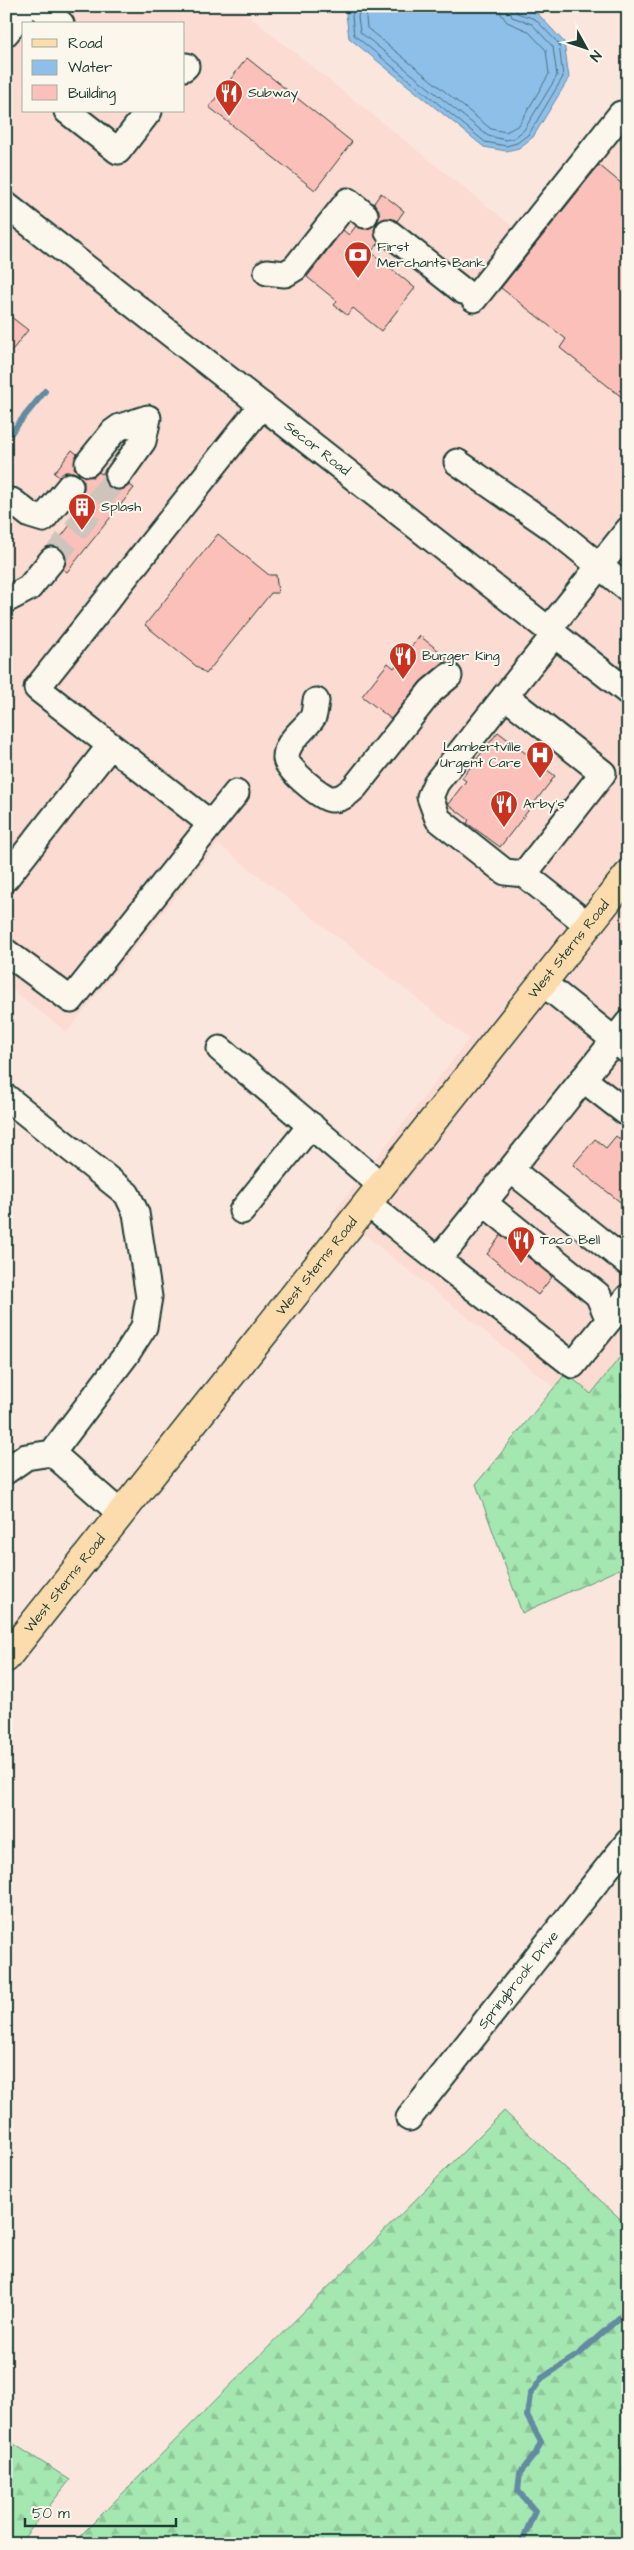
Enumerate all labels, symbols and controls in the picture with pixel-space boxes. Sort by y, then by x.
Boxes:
legend [22,22,185,112]
north arrow [562,22,612,72]
text: Road [68,33,103,54]
text: N [585,46,606,66]
text: Water [68,57,112,78]
restaurant icon: Subway [214,78,244,117]
text: Building [68,83,116,105]
place label: Subway [248,83,298,103]
place label: First Merchants Bank [377,237,485,273]
bank icon: First Merchants Bank [343,240,373,279]
street label: Secor Road [280,416,354,481]
building icon: Splash [67,492,97,531]
place label: Splash [101,497,141,517]
restaurant icon: Burger King [388,641,418,680]
place label: Burger King [422,646,500,666]
place label: Lambertville Urgent Care [440,737,521,773]
hospital icon: Lambertville Urgent Care [525,740,555,779]
restaurant icon: Arby's [489,789,519,828]
place label: Arby's [523,794,565,814]
street label: West Sterns Road [523,896,614,1003]
street label: West Sterns Road [272,1213,362,1320]
restaurant icon: Taco Bell [506,1225,536,1264]
place label: Taco Bell [540,1230,600,1250]
street label: West Sterns Road [20,1530,111,1637]
street label: Springbrook Drive [473,1926,564,2033]
scale bar [25,2495,176,2527]
text: 50 m [32,2503,70,2524]

